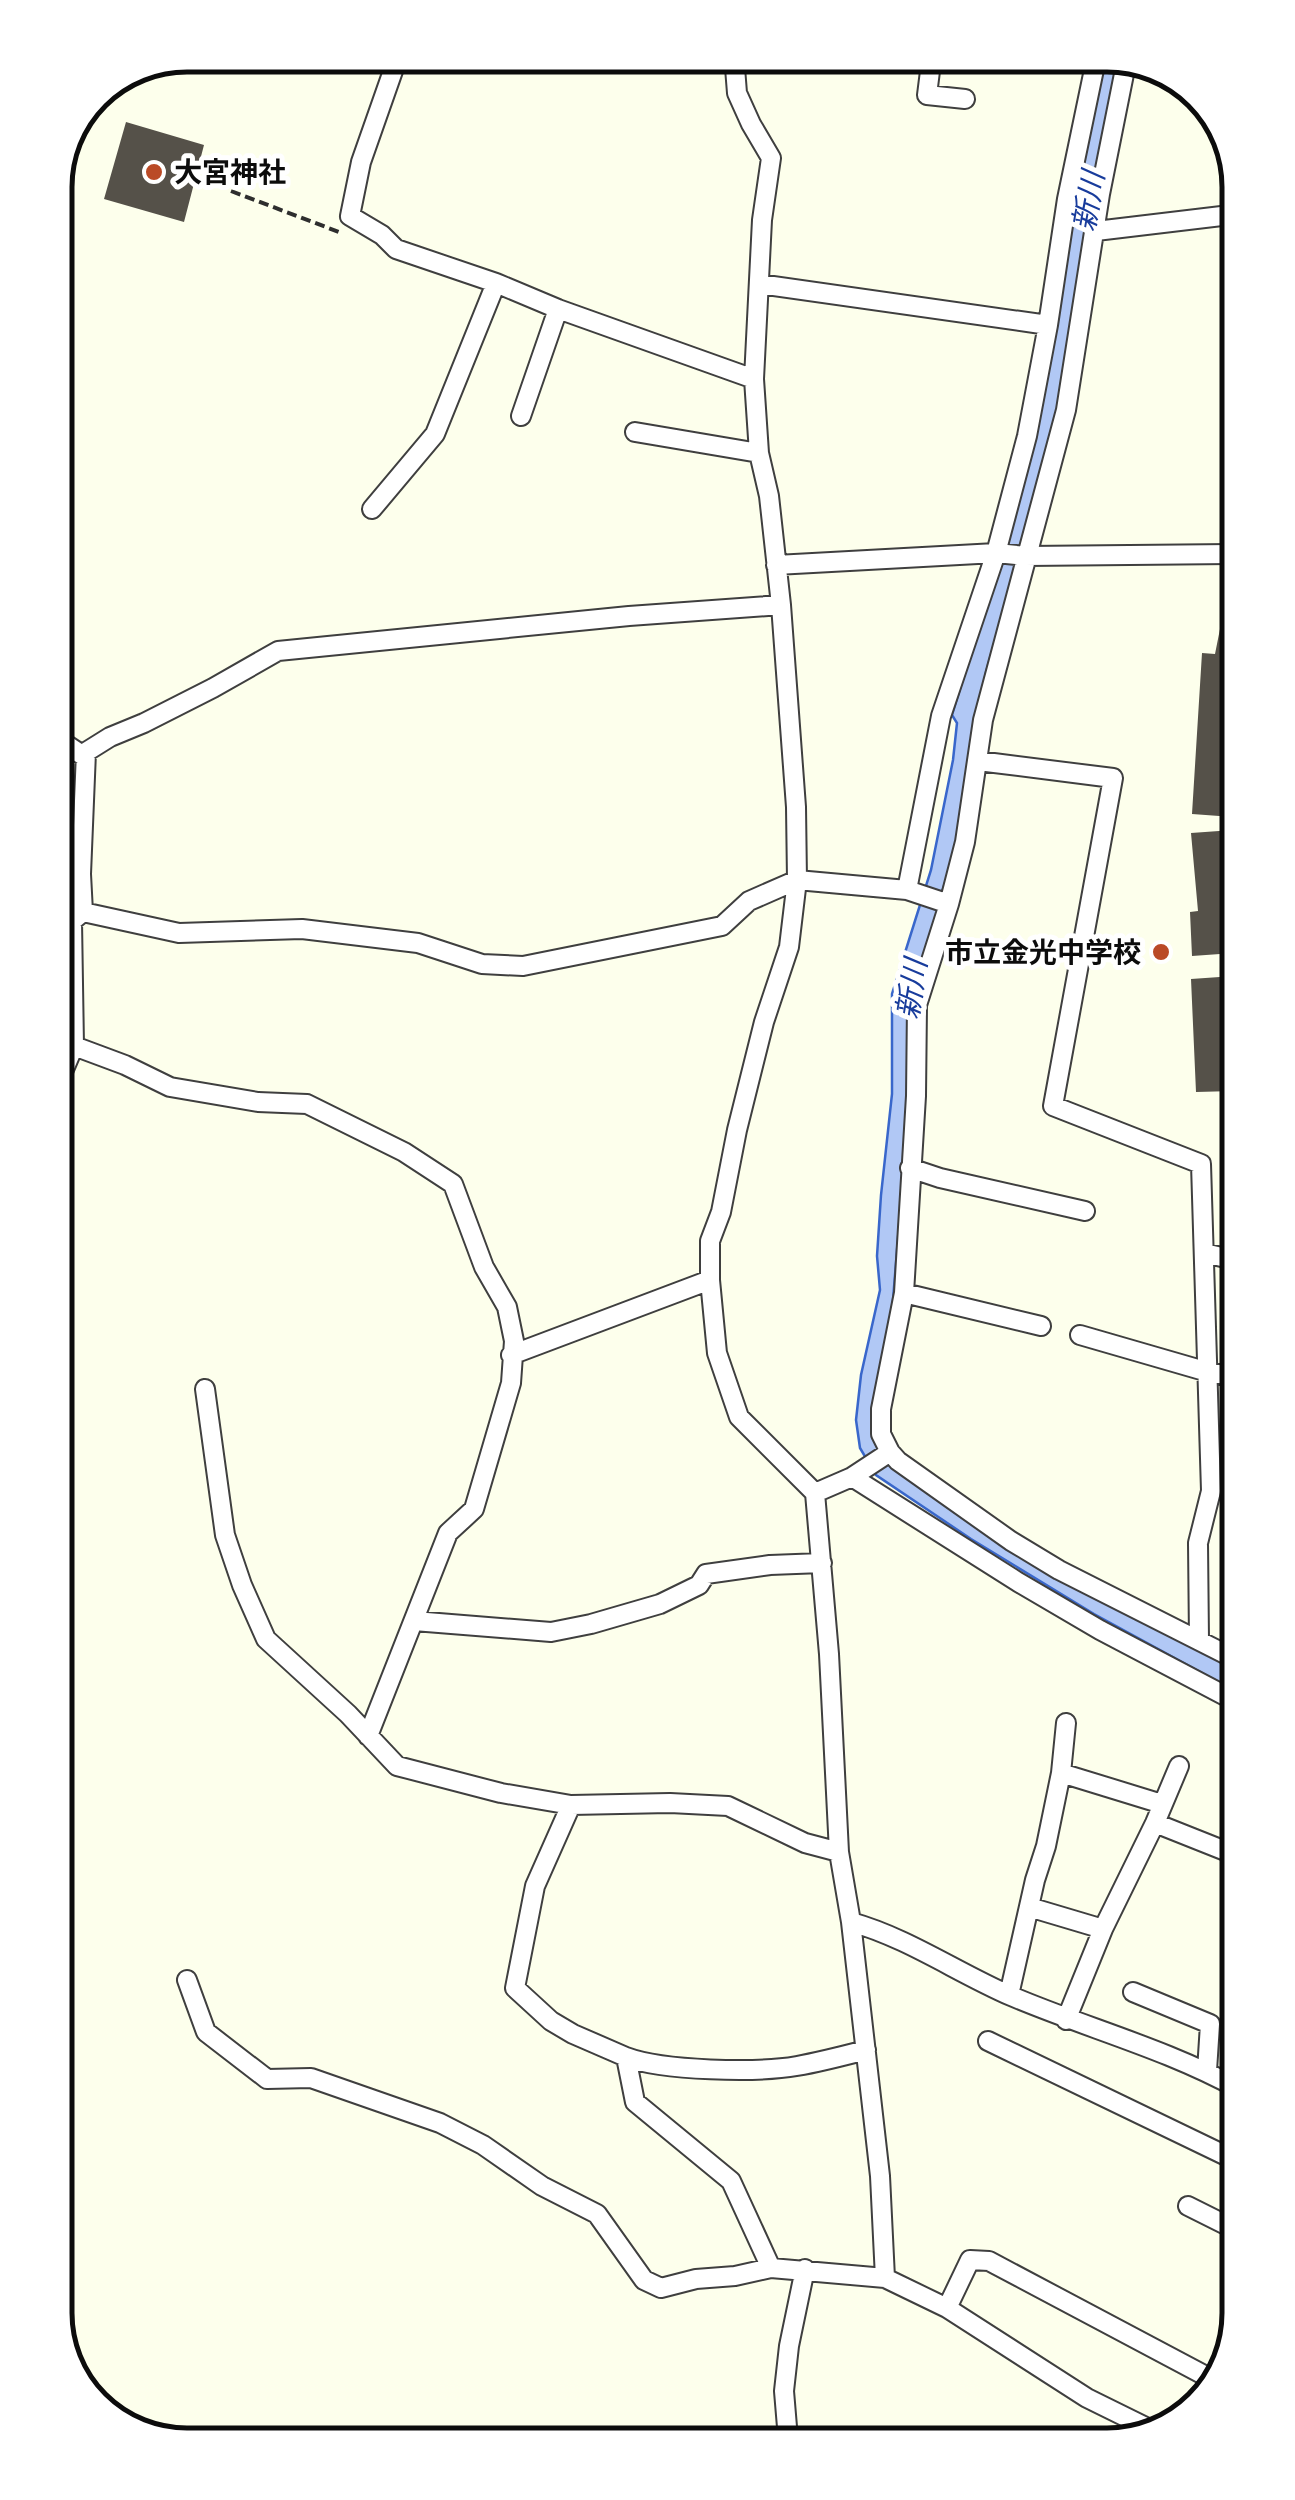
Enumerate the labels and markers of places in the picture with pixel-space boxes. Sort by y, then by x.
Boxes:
place label: 大宮神社 [174,154,286,190]
marker: 大宮神社 [143,161,165,183]
place label: 市立金光中学校 [945,934,1141,970]
marker: 市立金光中学校 [1150,941,1172,963]

